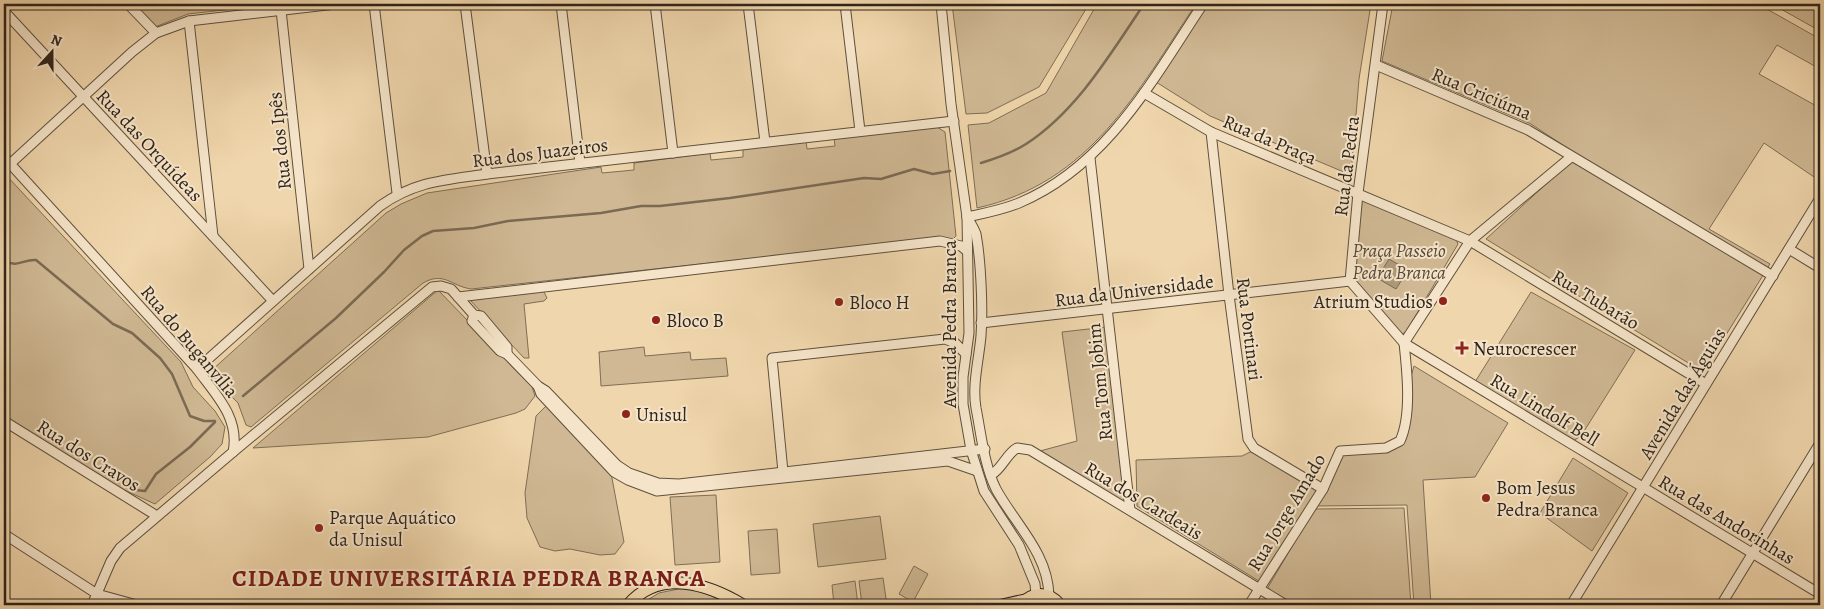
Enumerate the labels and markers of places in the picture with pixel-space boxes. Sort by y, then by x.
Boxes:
place label: Atrium Studios [1313,289,1433,315]
place label: Bloco H [849,290,910,316]
marker: Atrium Studios [1437,295,1449,307]
marker: Bloco H [833,296,845,308]
place label: Bloco B [666,308,724,334]
marker: Bloco B [650,314,662,326]
place label: Neurocrescer [1473,336,1576,362]
marker: Neurocrescer [1455,341,1469,355]
place label: Unisul [636,402,687,428]
marker: Unisul [620,408,632,420]
place label: Bom Jesus Pedra Branca [1496,475,1598,523]
marker: Bom Jesus Pedra Branca [1480,492,1492,504]
place label: Parque Aquático da Unisul [329,505,456,553]
marker: Parque Aquático da Unisul [313,522,325,534]

